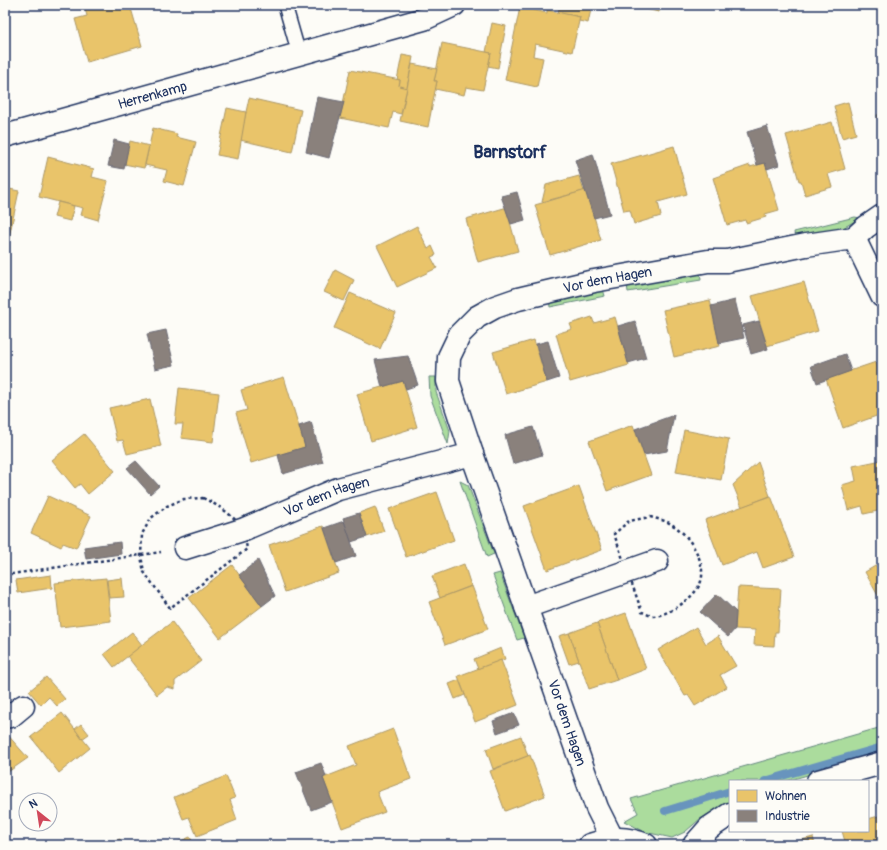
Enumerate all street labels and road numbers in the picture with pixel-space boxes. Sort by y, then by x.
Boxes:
street label: Herrenkamp [116,77,189,113]
street label: Vor dem Hagen [561,262,653,297]
street label: Vor dem Hagen [281,473,371,520]
street label: Vor dem Hagen [544,678,590,768]

